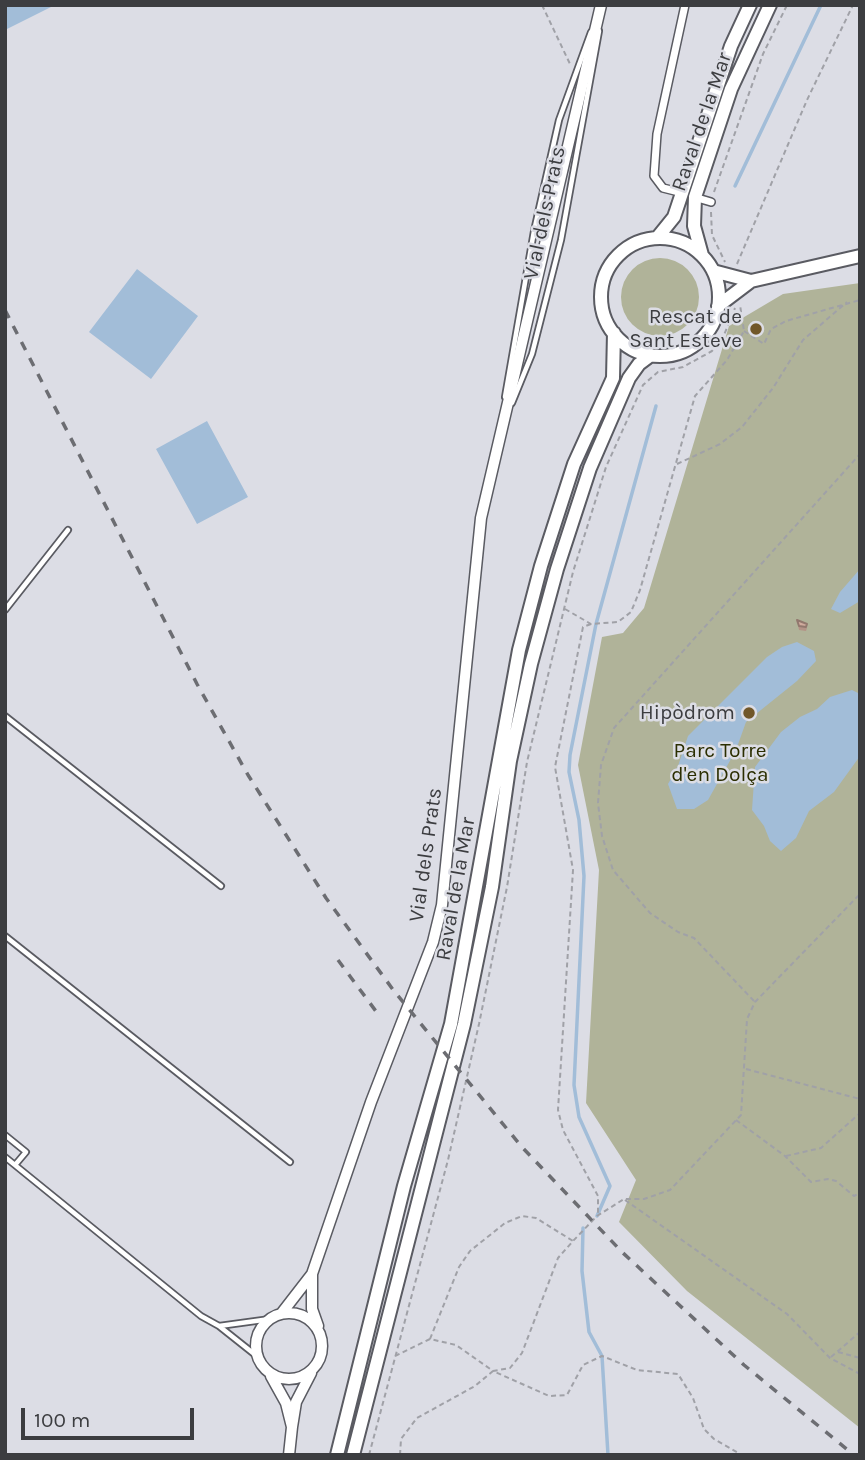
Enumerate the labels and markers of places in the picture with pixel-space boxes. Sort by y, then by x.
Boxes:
place label: Rescat de Sant Esteve [629,304,742,354]
marker: Rescat de Sant Esteve [748,321,764,337]
place label: Hipòdrom [640,700,735,726]
marker: Hipòdrom [741,705,757,721]

